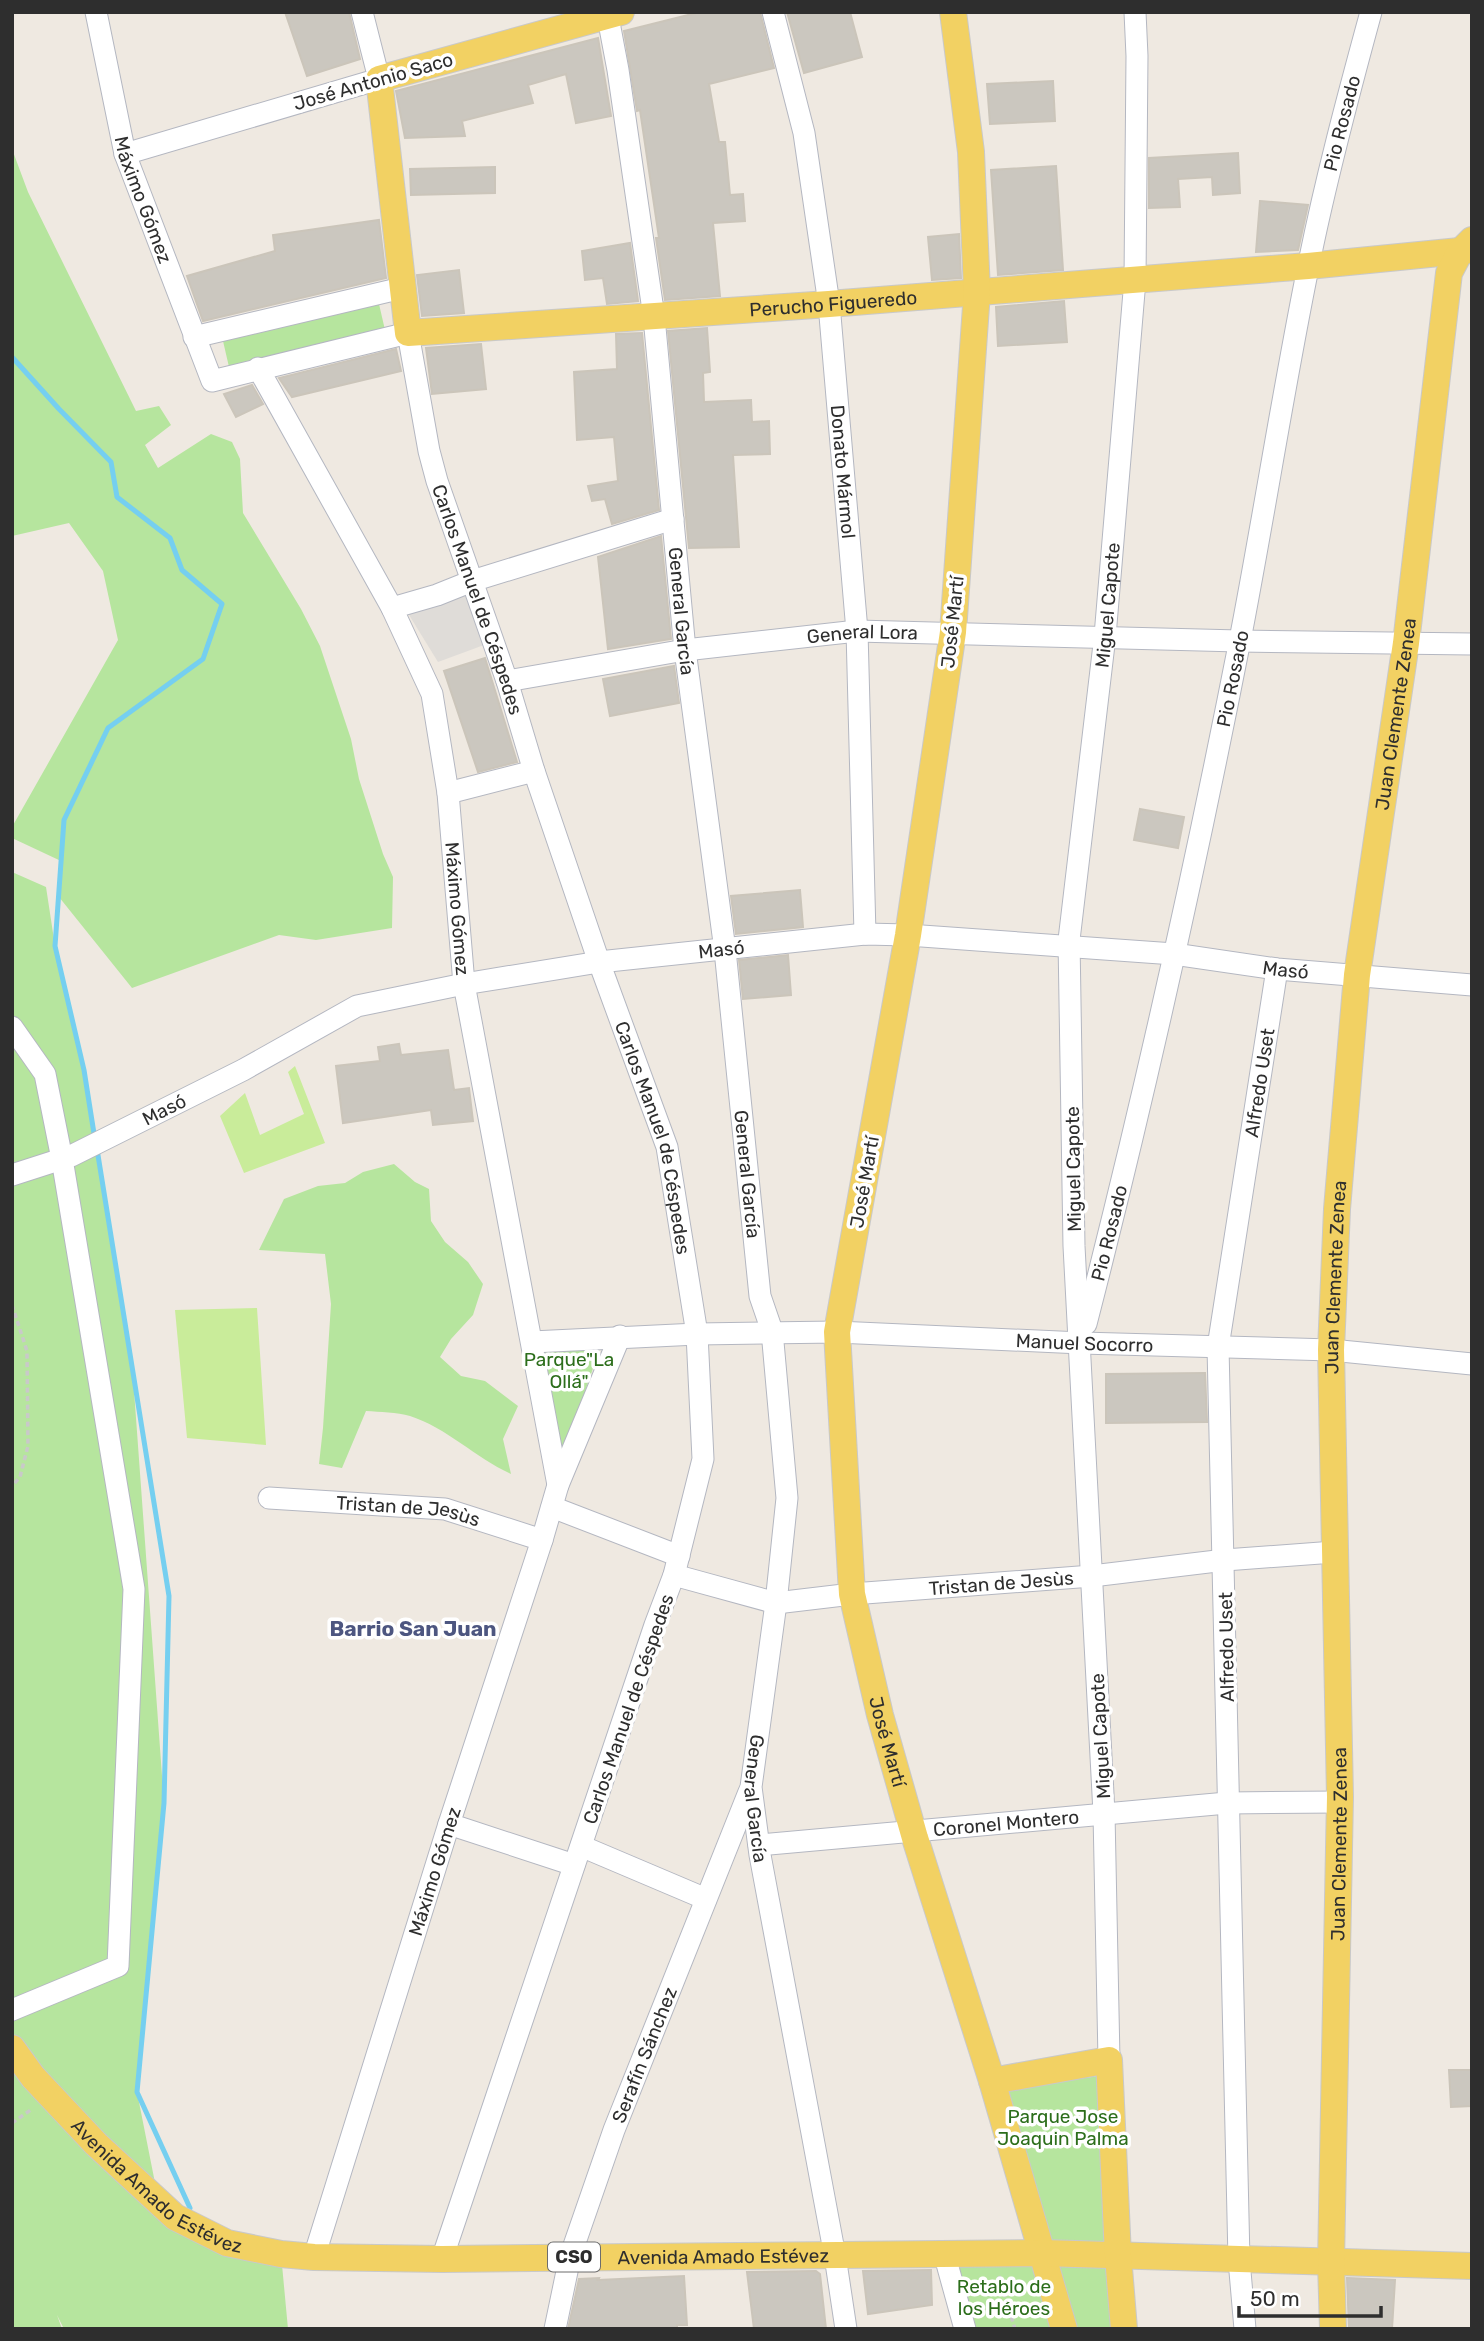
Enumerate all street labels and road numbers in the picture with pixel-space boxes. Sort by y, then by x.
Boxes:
street label: José Antonio Saco [291,48,456,115]
street label: Pio Rosado [1319,73,1365,174]
street label: Máximo Gómez [110,134,177,267]
street label: Perucho Figueredo [749,286,918,321]
street label: Donato Mármol [826,404,860,540]
street label: Carlos Manuel de Céspedes [427,481,527,717]
street label: Miguel Capote [1090,542,1125,669]
street label: General García [663,546,699,677]
street label: José Martí [936,573,969,669]
street label: Juan Clemente Zenea [1370,617,1421,812]
street label: General Lora [806,620,918,648]
street label: Pio Rosado [1212,628,1254,729]
street label: Máximo Gómez [440,841,474,976]
street label: Masó [697,936,746,963]
street label: Masó [1261,956,1310,984]
street label: Carlos Manuel de Céspedes [610,1018,695,1256]
street label: Alfredo Uset [1240,1026,1280,1139]
street label: Masó [138,1089,190,1131]
street label: Miguel Capote [1061,1106,1086,1232]
street label: General García [729,1109,765,1239]
street label: José Martí [845,1133,884,1230]
street label: Juan Clemente Zenea [1320,1179,1351,1374]
street label: Pio Rosado [1086,1183,1132,1283]
street label: Manuel Socorro [1015,1329,1154,1357]
street label: Tristan de Jesùs [335,1491,483,1531]
street label: Tristan de Jesùs [928,1566,1075,1600]
street label: Carlos Manuel de Céspedes [578,1591,679,1827]
street label: Alfredo Uset [1214,1591,1239,1702]
street label: Miguel Capote [1086,1673,1115,1799]
street label: José Martí [864,1694,911,1791]
street label: General García [739,1733,772,1864]
street label: Juan Clemente Zenea [1326,1747,1352,1941]
street label: Máximo Gómez [404,1804,466,1939]
street label: Coronel Montero [932,1805,1080,1841]
street label: Serafín Sánchez [607,1984,682,2126]
street label: Avenida Amado Estévez [66,2114,244,2258]
road number: CSO [548,2242,600,2272]
street label: Avenida Amado Estévez [617,2244,829,2269]

